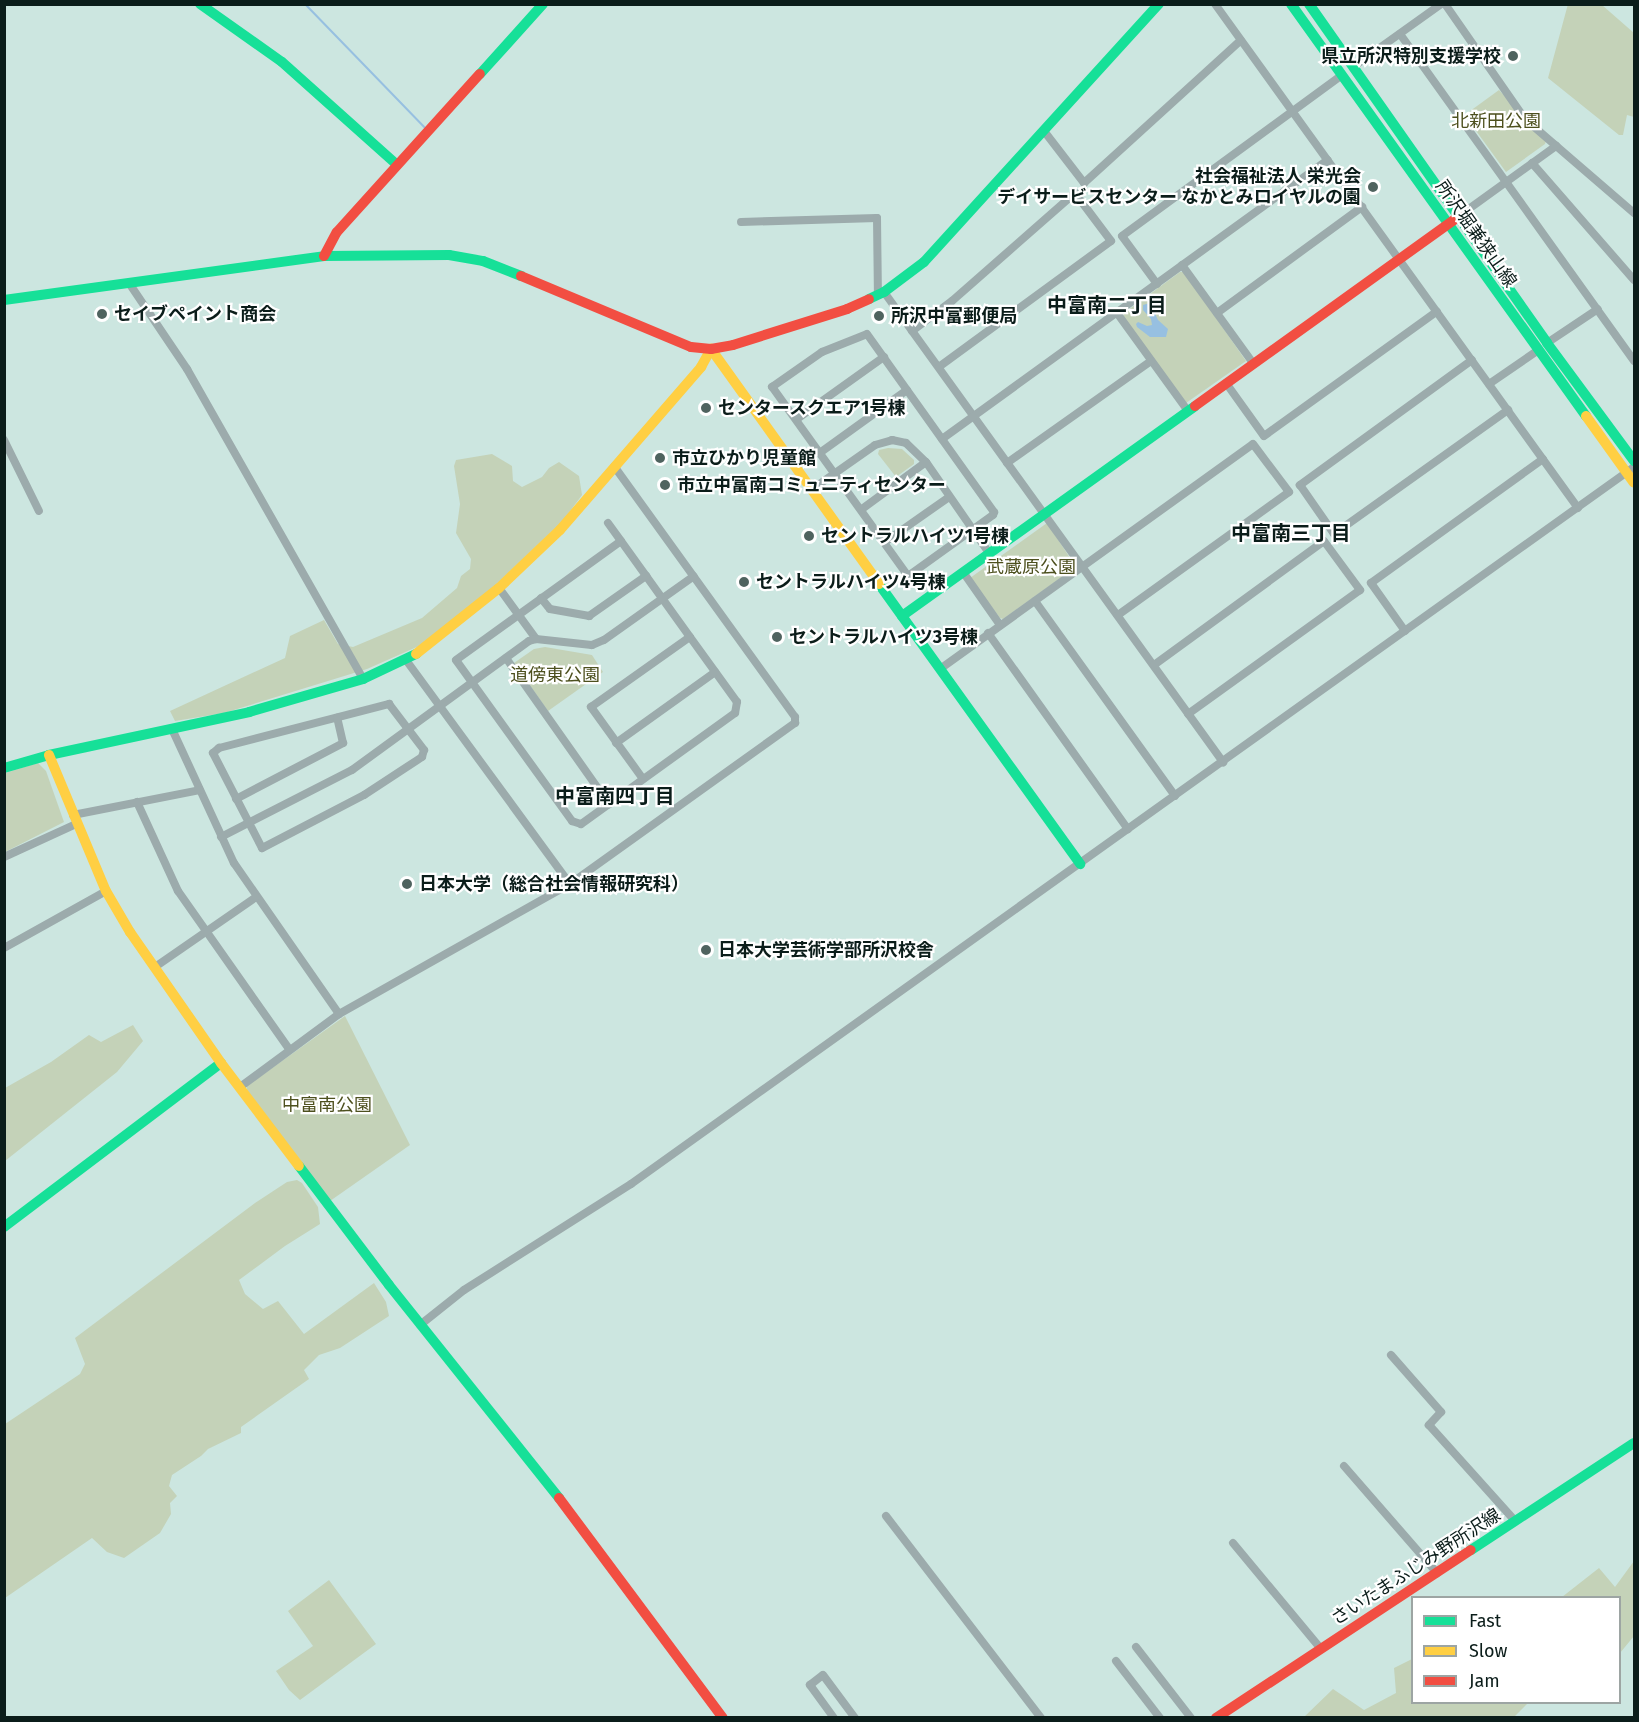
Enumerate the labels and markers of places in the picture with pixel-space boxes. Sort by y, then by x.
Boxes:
place label: 県立所沢特別支援学校 [1321,45,1501,67]
marker: 県立所沢特別支援学校 [1506,49,1520,63]
place label: 社会福祉法人 栄光会 デイサービスセンター なかとみロイヤルの園 [997,166,1361,208]
marker: 社会福祉法人 栄光会 デイサービスセンター なかとみロイヤルの園 [1366,180,1380,194]
place label: セイブペイント商会 [114,303,276,325]
place label: 所沢中富郵便局 [891,305,1017,327]
marker: セイブペイント商会 [95,307,109,321]
marker: 所沢中富郵便局 [872,309,886,323]
place label: センタースクエア1号棟 [718,397,906,419]
marker: センタースクエア1号棟 [699,401,713,415]
place label: 市立ひかり児童館 [672,447,816,469]
marker: 市立ひかり児童館 [653,451,667,465]
place label: 市立中富南コミュニティセンター [677,474,947,496]
marker: 市立中富南コミュニティセンター [658,478,672,492]
place label: セントラルハイツ1号棟 [821,525,1009,547]
marker: セントラルハイツ1号棟 [802,529,816,543]
place label: セントラルハイツ4号棟 [756,571,946,593]
marker: セントラルハイツ4号棟 [737,575,751,589]
place label: セントラルハイツ3号棟 [789,626,978,648]
marker: セントラルハイツ3号棟 [770,630,784,644]
place label: 日本大学（総合社会情報研究科） [419,873,689,895]
marker: 日本大学（総合社会情報研究科） [400,877,414,891]
place label: 日本大学芸術学部所沢校舎 [718,939,934,961]
marker: 日本大学芸術学部所沢校舎 [699,943,713,957]

